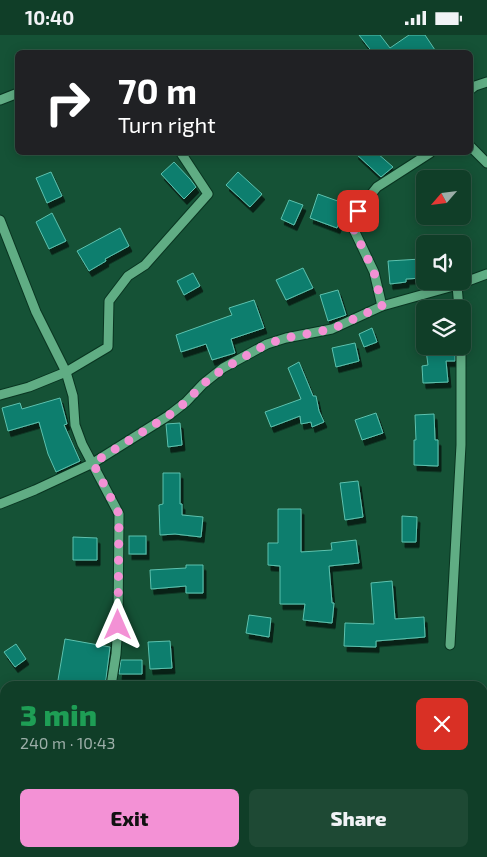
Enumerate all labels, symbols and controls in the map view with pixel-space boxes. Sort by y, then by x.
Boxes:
text: 10:40 [25,6,74,29]
text: 70 m [118,69,197,111]
icon: right [35,70,100,135]
text: Turn right [118,111,216,137]
north arrow [416,170,471,225]
map controls [416,170,471,355]
pin [337,190,379,232]
icon: arrive [344,197,372,225]
button: sound [416,235,471,290]
button: layers [416,300,471,355]
position arrow [91,598,143,650]
text: 3 min [20,696,97,732]
button: close [416,698,468,750]
text: 240 m · 10:43 [20,733,116,752]
button: Exit [20,789,239,847]
button: Share [249,789,468,847]

